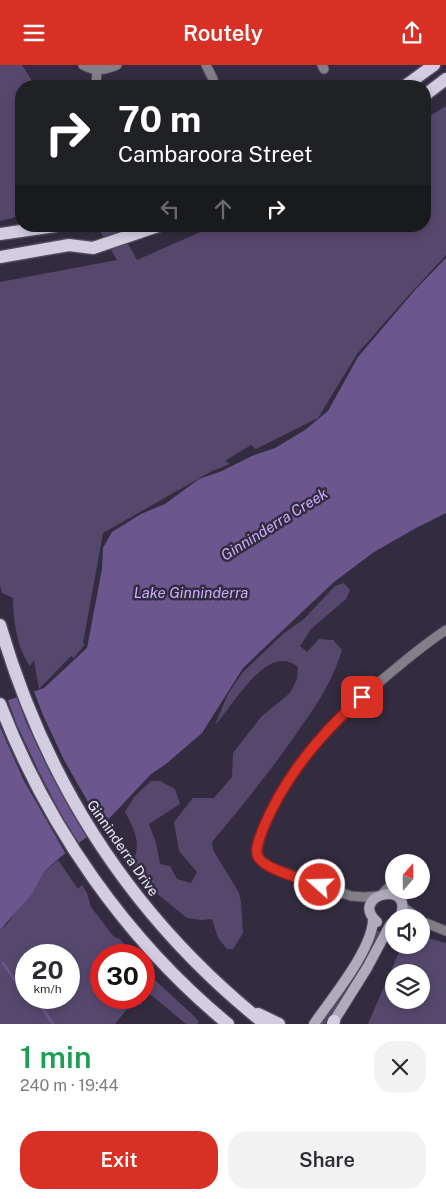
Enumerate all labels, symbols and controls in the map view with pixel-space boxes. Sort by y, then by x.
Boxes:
icon: menu [20,19,48,47]
icon: share [398,19,426,47]
text: Routely [183,20,263,46]
text: 70 m [118,99,201,140]
icon: right [35,100,100,165]
text: Cambaroora Street [118,141,313,167]
icon: left [156,195,184,223]
icon: ahead [209,195,237,223]
icon: right [262,195,290,223]
water label: Ginninderra Creek [217,484,331,564]
water label: Lake Ginninderra [134,584,248,601]
pin [341,676,383,718]
icon: arrive [348,683,376,711]
street label: Ginninderra Drive [84,797,162,899]
north arrow [385,854,430,899]
map controls [385,854,430,1009]
position arrow [293,858,345,910]
button: sound [385,909,430,954]
speed limit sign: 30 [90,944,155,1009]
text: 20 [32,955,64,985]
button: layers [385,964,430,1009]
text: km/h [33,982,62,996]
text: 1 min [20,1039,91,1075]
button: close [374,1041,426,1093]
text: 240 m · 19:44 [20,1076,119,1095]
button: Exit [20,1131,218,1189]
button: Share [228,1131,426,1189]

